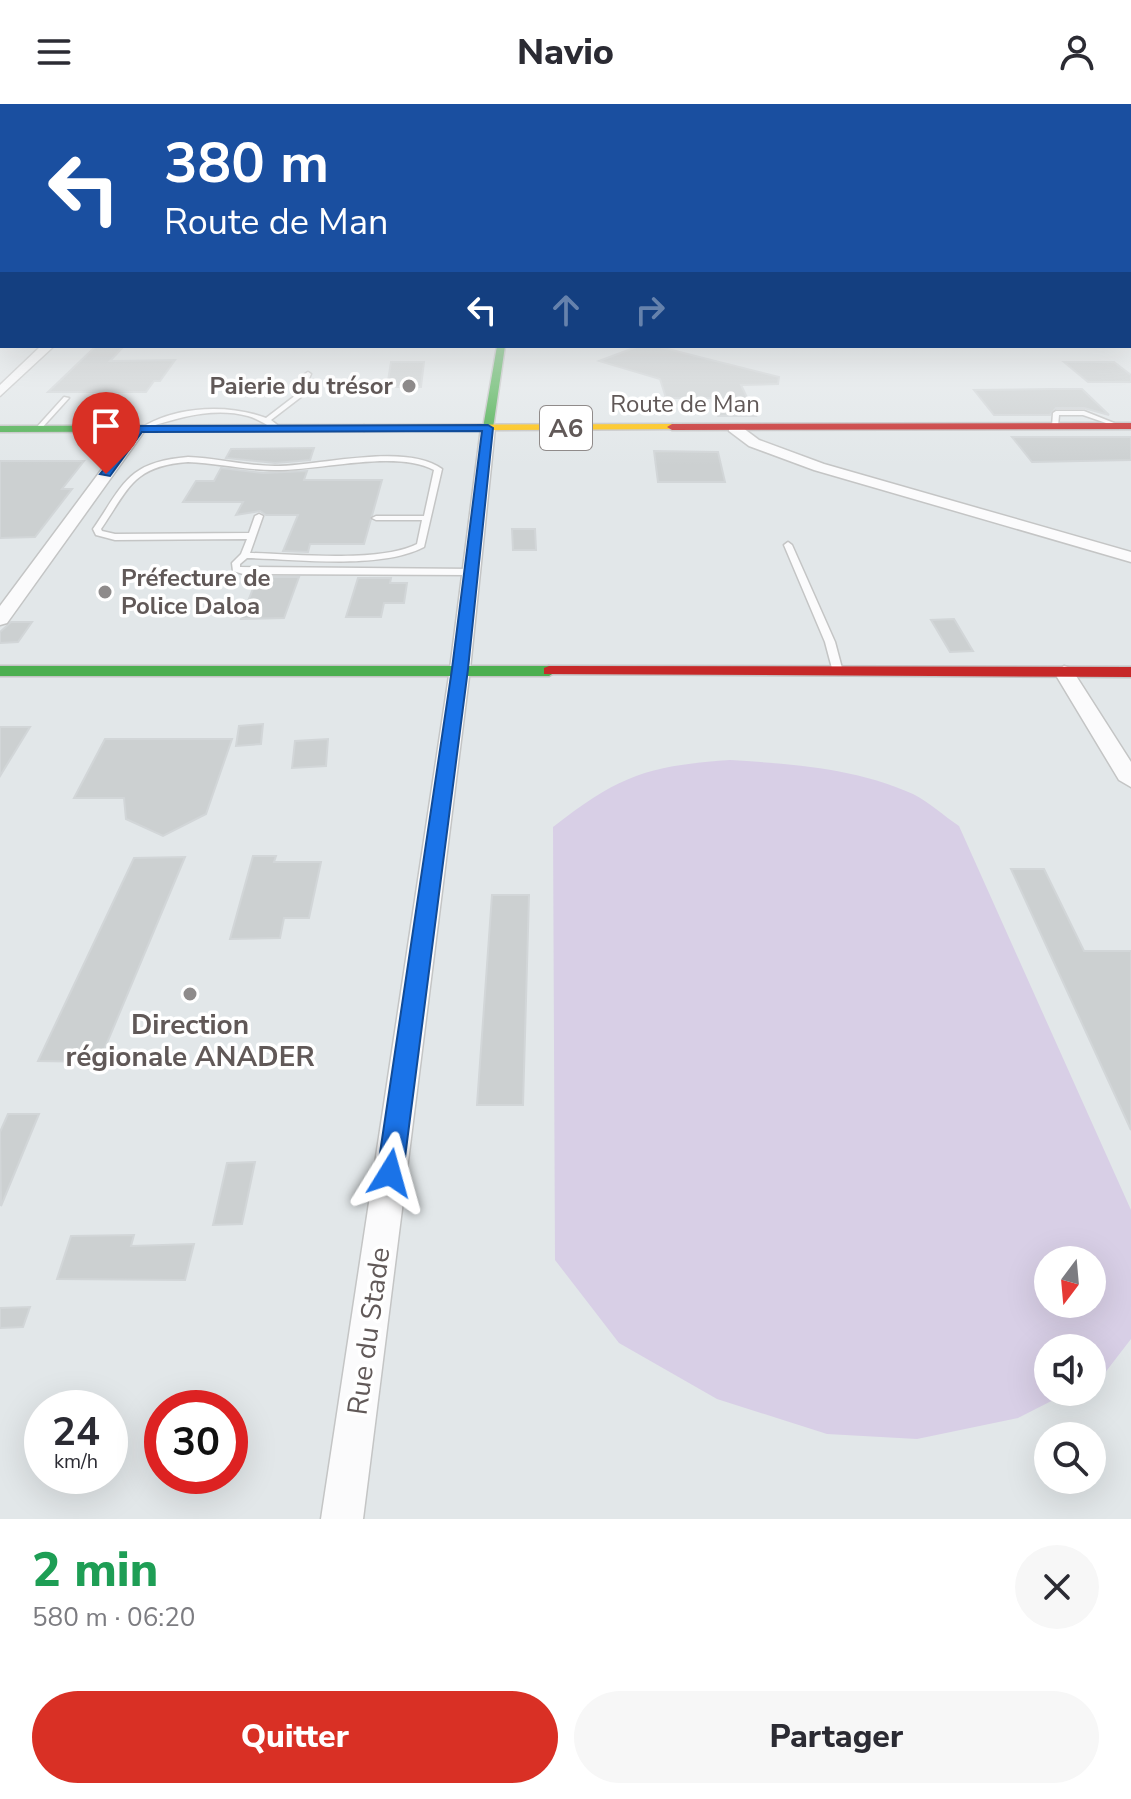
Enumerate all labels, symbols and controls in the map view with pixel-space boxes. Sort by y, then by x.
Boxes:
text: Navio [517,28,614,77]
icon: menu [32,30,76,74]
icon: person [1055,30,1099,74]
text: 380 m [164,125,329,202]
icon: left [32,136,136,240]
text: Route de Man [164,198,388,247]
icon: left [460,288,504,332]
icon: ahead [544,288,588,332]
icon: right [628,288,672,332]
place label: Paierie du trésor [209,370,394,402]
marker: Paierie du trésor [400,377,418,395]
street label: Route de Man [610,388,760,420]
pin [72,392,140,474]
icon: arrive [84,404,128,448]
road number: A6 [540,406,592,450]
place label: Préfecture de Police Daloa [121,562,271,622]
marker: Préfecture de Police Daloa [96,583,114,601]
marker: Direction régionale ANADER [181,985,199,1003]
place label: Direction régionale ANADER [65,1006,315,1076]
position arrow [348,1131,432,1215]
street label: Rue du Stade [338,1245,400,1417]
north arrow [1034,1246,1106,1318]
map controls [1034,1246,1106,1494]
button: sound [1034,1334,1106,1406]
speed limit sign: 30 [144,1390,248,1494]
text: 24 [52,1405,100,1459]
button: search [1034,1422,1106,1494]
text: km/h [54,1448,98,1475]
text: 2 min [32,1537,158,1603]
button: close [1015,1545,1099,1629]
text: 580 m · 06:20 [32,1600,195,1635]
button: Quitter [32,1691,558,1783]
button: Partager [574,1691,1099,1783]

